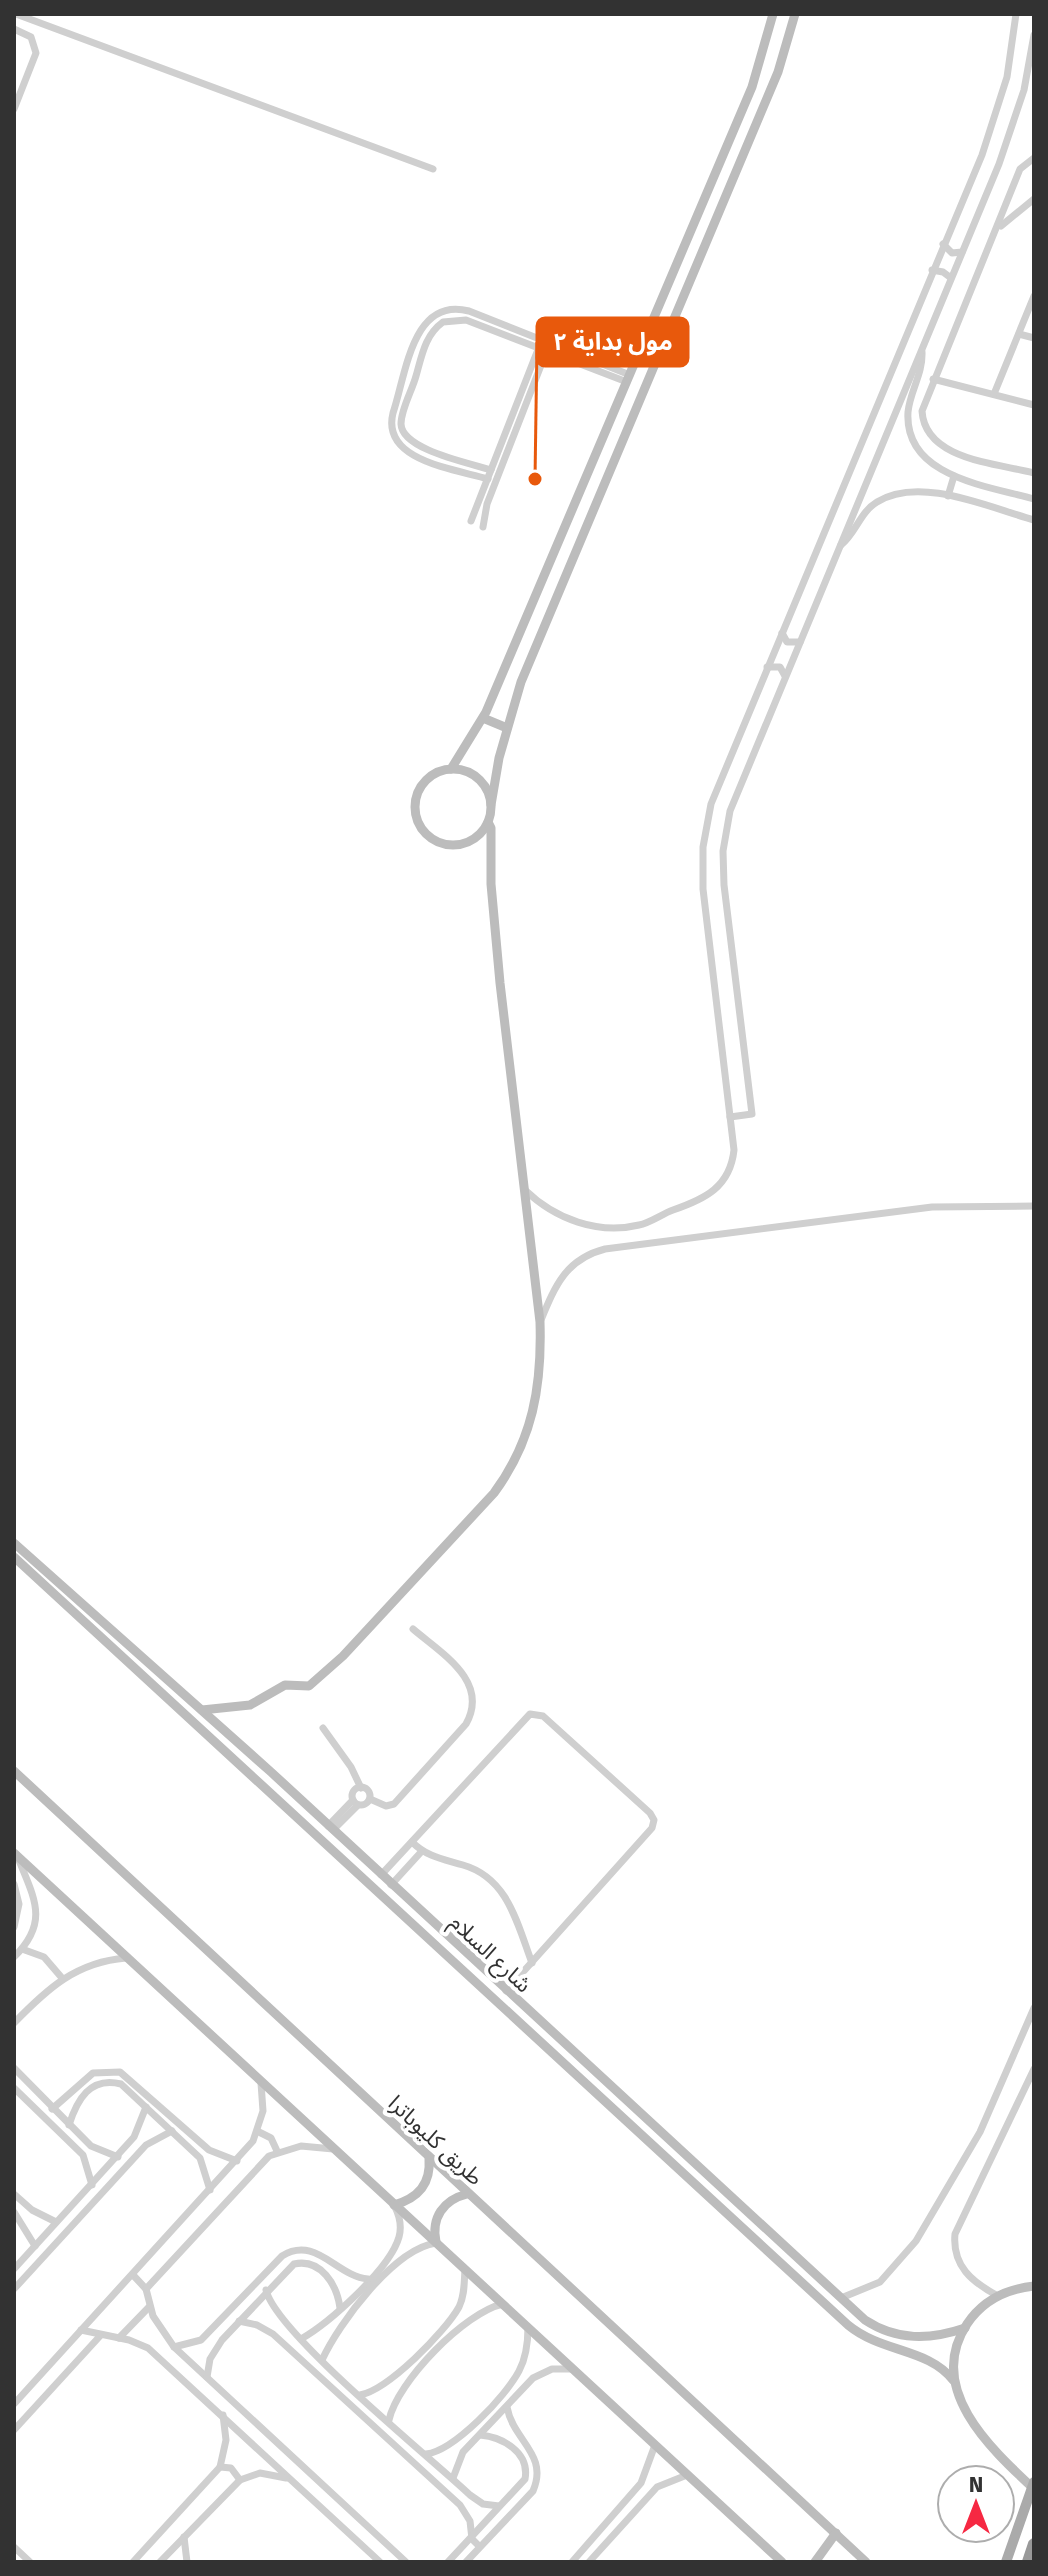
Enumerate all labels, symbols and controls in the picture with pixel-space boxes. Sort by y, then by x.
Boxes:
callout: مول بداية ۲ [537,318,688,366]
text: مول بداية ۲ [553,328,673,356]
street label: شارع السلام [442,1909,537,2000]
street label: طريق كليوباترا [383,2090,489,2191]
north arrow [936,2464,1016,2544]
text: N [969,2471,983,2498]

